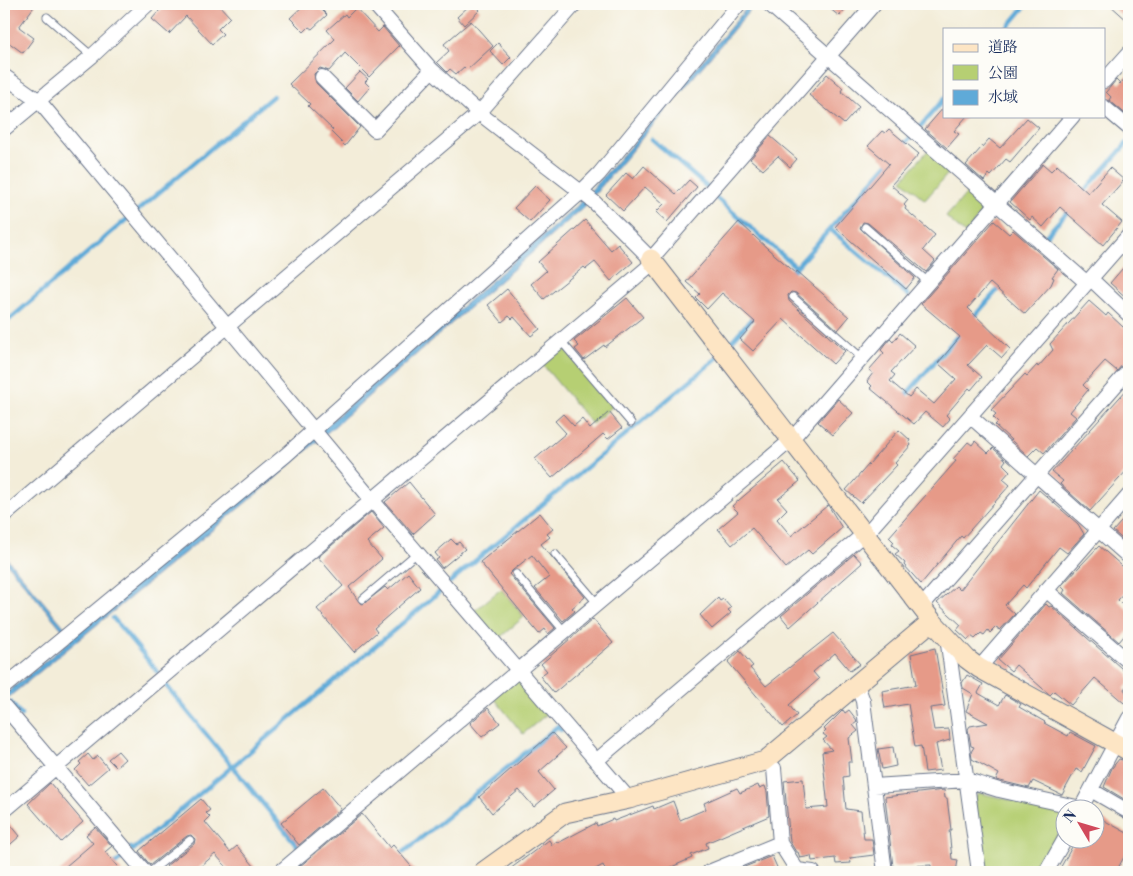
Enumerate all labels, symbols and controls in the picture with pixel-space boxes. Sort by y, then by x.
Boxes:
legend [943,28,1106,118]
text: 道路 [988,38,1018,57]
text: 公園 [988,64,1018,83]
text: 水域 [988,88,1018,107]
north arrow [1056,798,1106,848]
text: N [1060,807,1081,827]

